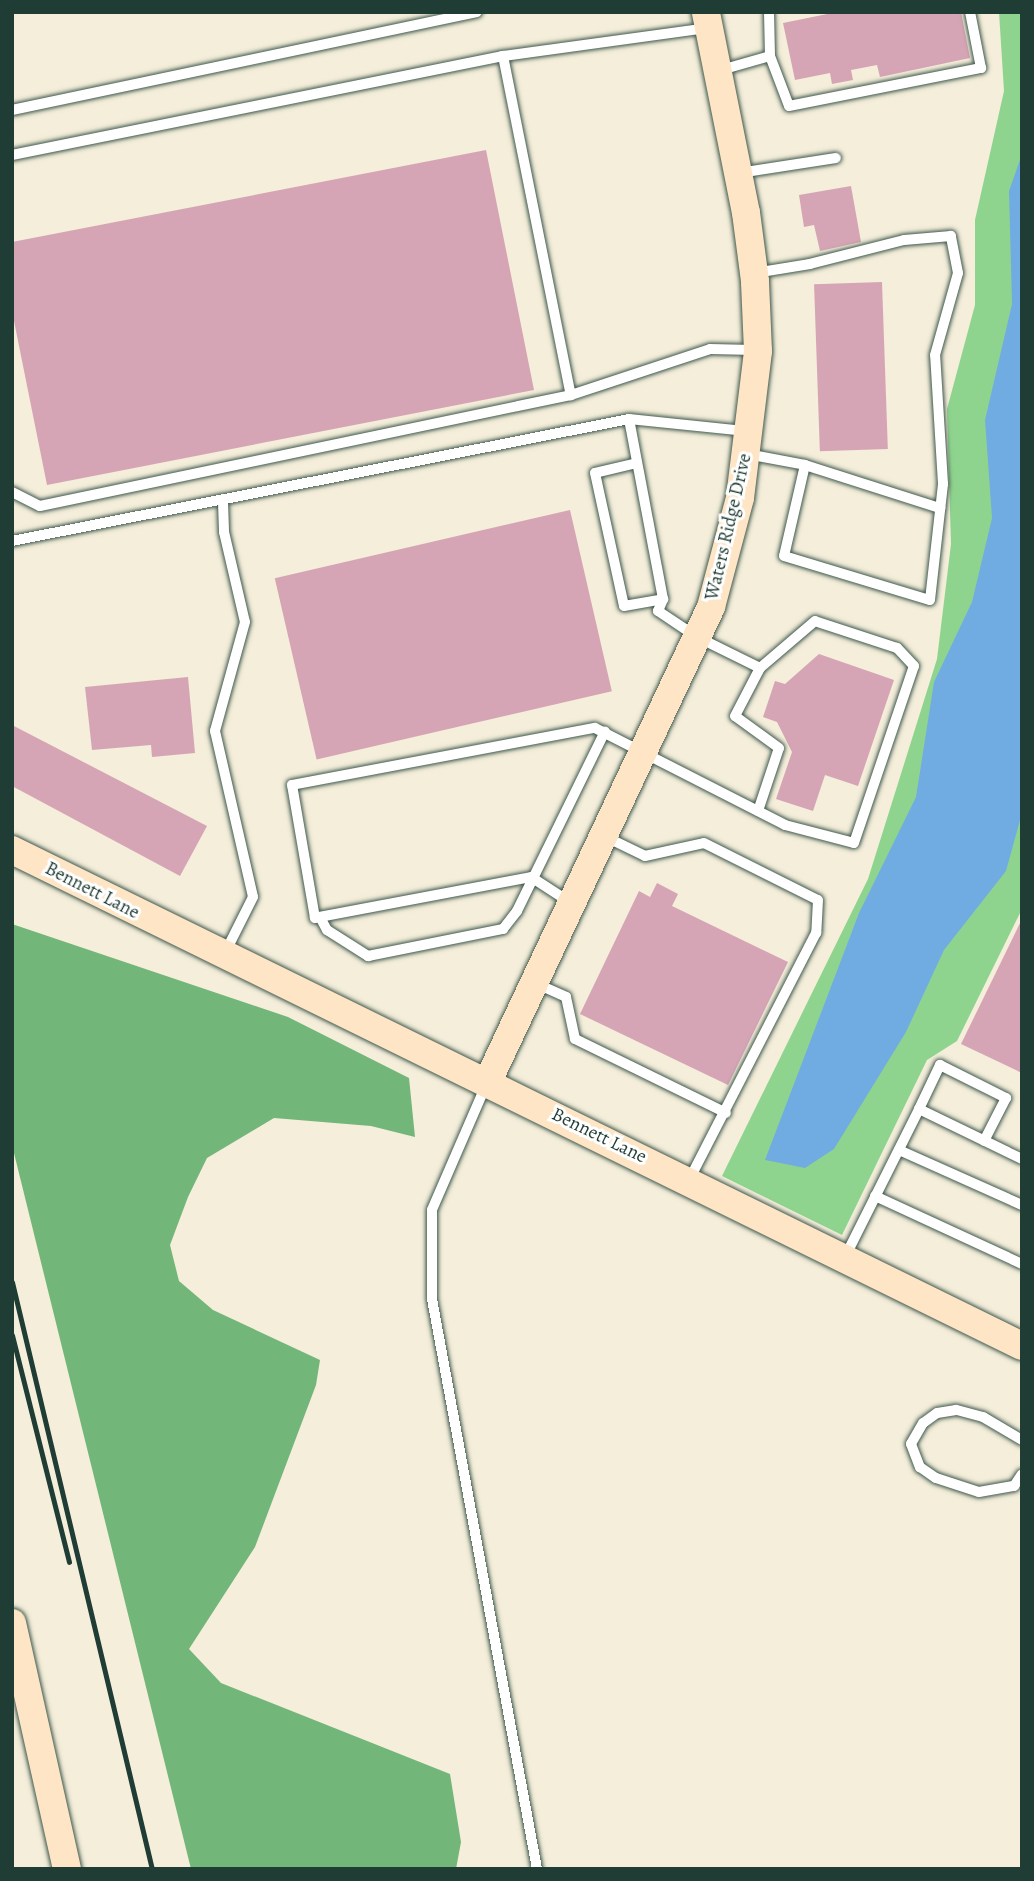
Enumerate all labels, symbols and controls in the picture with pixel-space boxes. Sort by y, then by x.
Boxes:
street label: Waters Ridge Drive [701,451,757,603]
street label: Bennett Lane [41,858,143,924]
street label: Bennett Lane [548,1103,650,1169]

